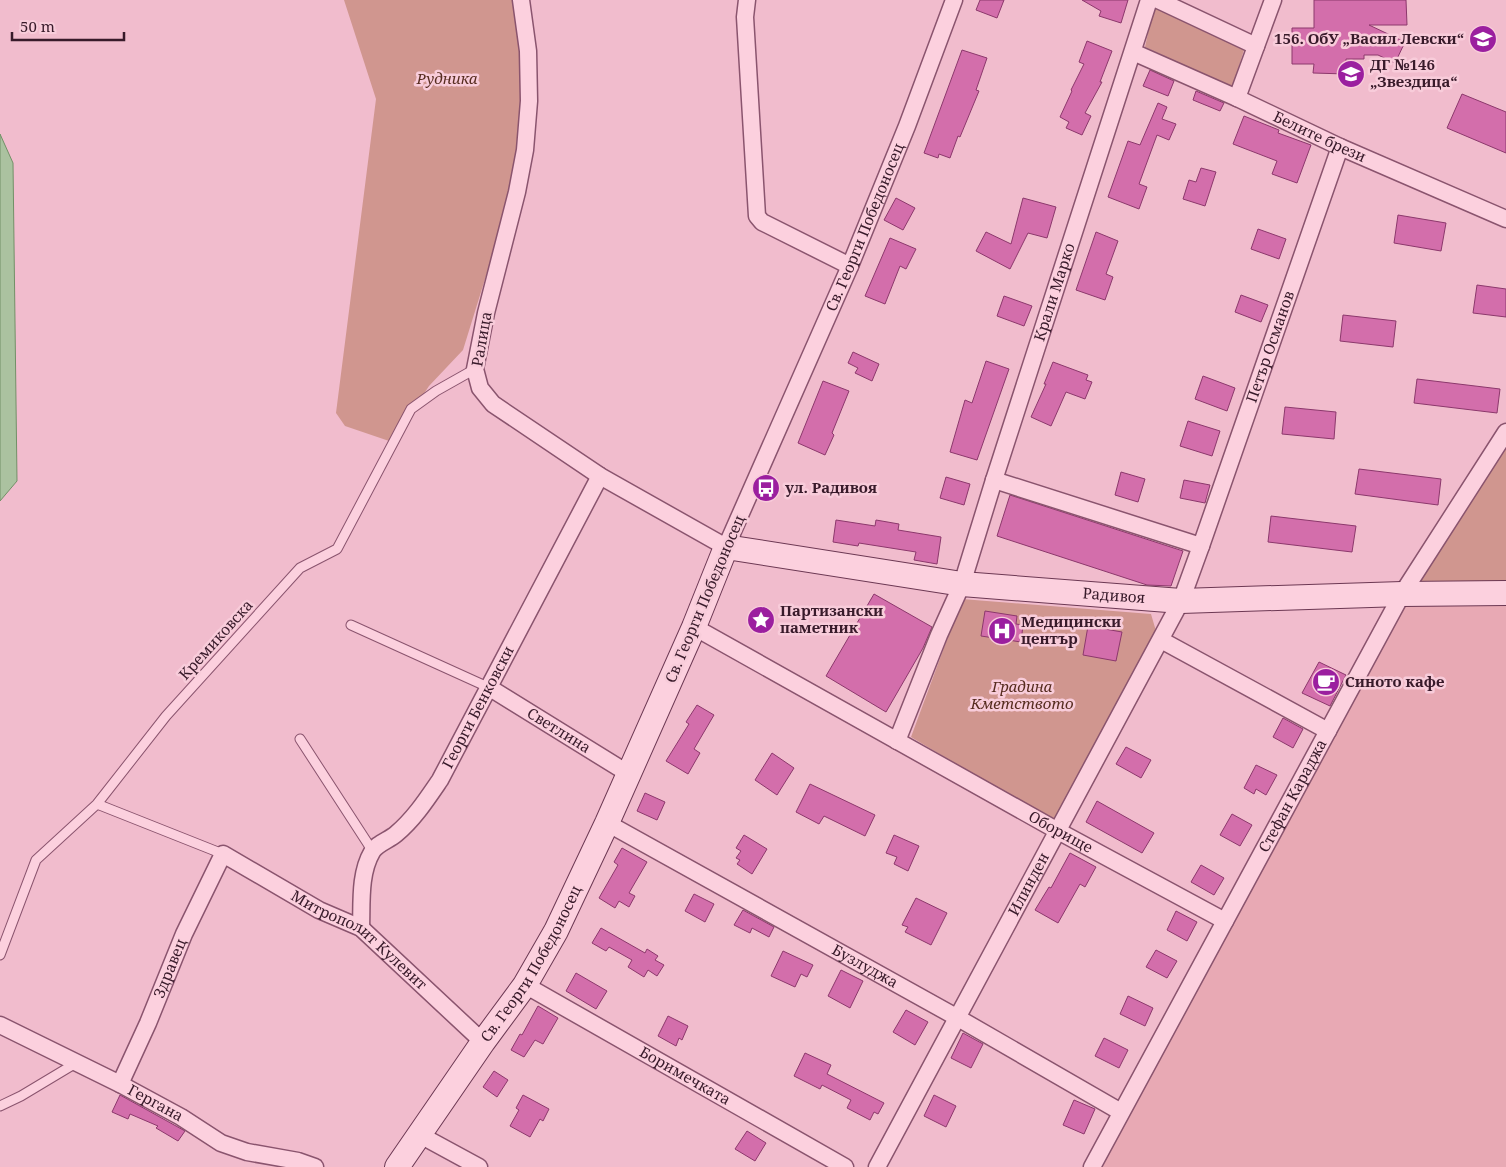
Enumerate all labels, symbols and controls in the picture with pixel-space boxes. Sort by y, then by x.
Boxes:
scale bar [12,10,125,42]
text: 50 m [20,16,55,36]
school or university icon: 156. ОбУ „Васил Левски“ [1468,24,1498,54]
place label: 156. ОбУ „Васил Левски“ [1274,28,1464,48]
place label: ДГ №146 „Звездица“ [1370,54,1458,91]
school or university icon: ДГ №146 „Звездица“ [1336,59,1366,89]
park label: Рудника [415,68,478,88]
street label: Белите брези [1270,106,1369,166]
street label: Св. Георги Победоносец [820,140,908,314]
street label: Крали Марко [1028,240,1079,344]
street label: Петър Османов [1241,288,1298,405]
street label: Ралица [466,310,496,368]
bus stop icon: ул. Радивоя [751,473,781,503]
place label: ул. Радивоя [785,477,877,497]
street label: Св. Георги Победоносец [660,512,749,685]
street label: Радивоя [1082,582,1146,607]
street label: Кремиковска [174,595,257,684]
place label: Партизански паметник [780,600,883,637]
place icon: Партизански паметник [746,605,776,635]
place label: Медицински център [1021,611,1121,648]
hospital icon: Медицински център [987,616,1017,646]
street label: Георги Бенковски [437,642,518,771]
cafe icon: Синото кафе [1311,667,1341,697]
place label: Синото кафе [1345,671,1444,691]
park label: Градина Кметството [969,676,1074,713]
street label: Светлина [524,702,595,757]
street label: Стефан Караджа [1253,735,1331,855]
street label: Оборище [1025,806,1097,857]
street label: Илинден [1003,849,1053,919]
street label: Св. Георги Победоносец [475,882,585,1046]
street label: Митрополит Кулевит [288,885,432,994]
street label: Здравец [148,935,190,1001]
street label: Бузлуджа [829,939,902,992]
street label: Боримечката [636,1041,735,1109]
street label: Гергана [125,1079,187,1125]

